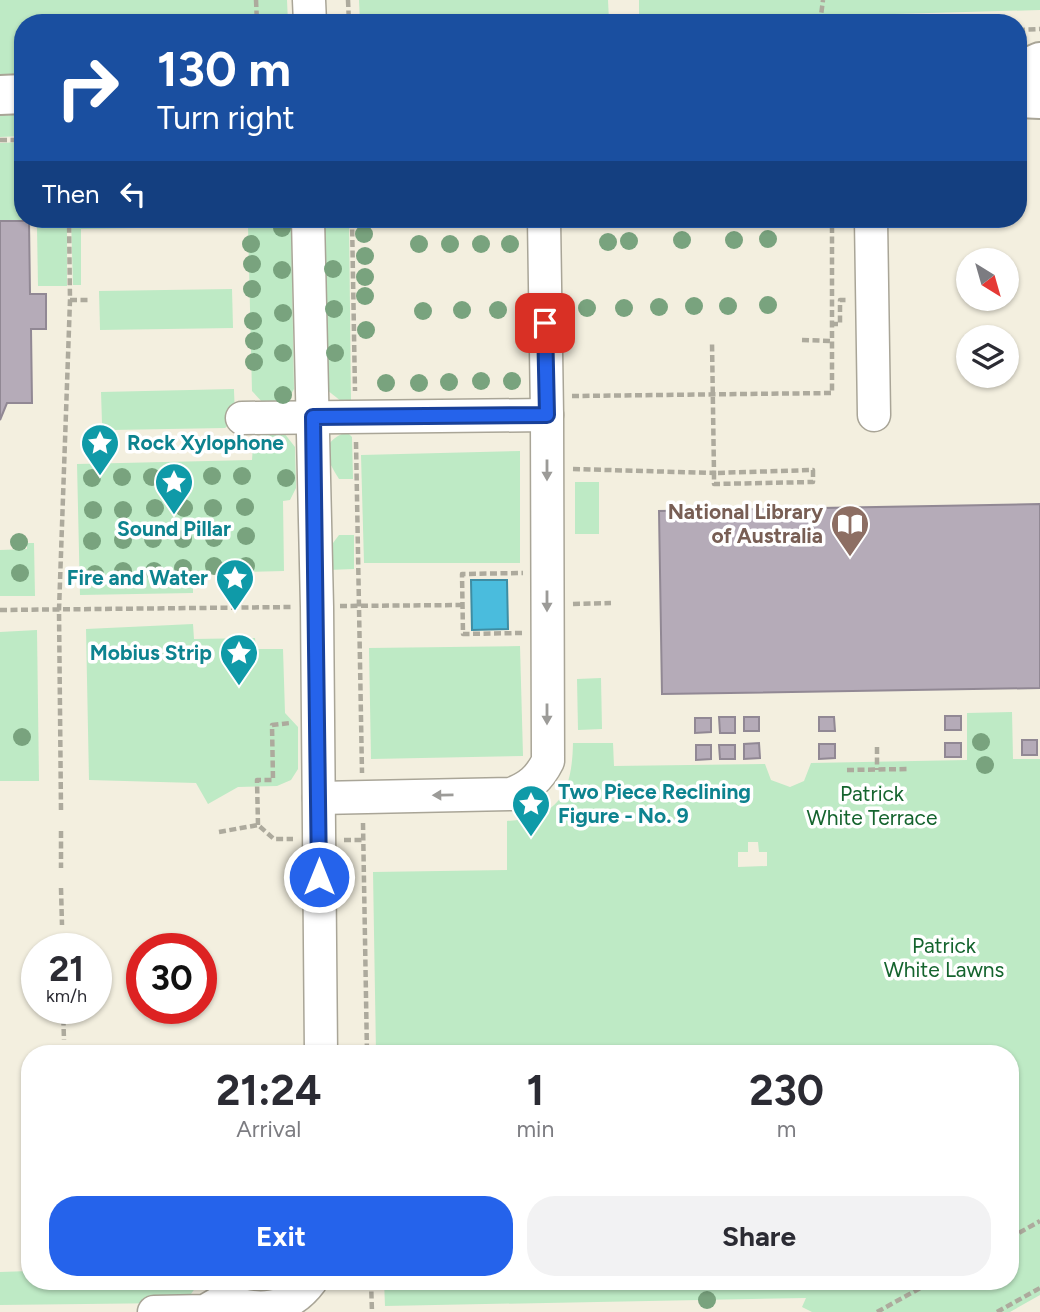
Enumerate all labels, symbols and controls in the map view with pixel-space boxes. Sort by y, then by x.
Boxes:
text: 130 m [157,39,291,98]
icon: right [42,42,133,133]
text: Turn right [157,99,295,137]
icon: left [114,175,152,213]
text: Then [42,178,100,210]
north arrow [956,248,1018,312]
map controls [956,248,1019,388]
pin [515,293,575,353]
icon: arrive [526,304,564,342]
button: layers [956,325,1019,388]
place icon: Rock Xylophone [79,422,121,477]
place label: Rock Xylophone [127,430,284,455]
one-way arrow [541,460,553,482]
place icon: Sound Pillar [153,461,195,516]
place label: National Library of Australia [668,499,824,548]
library icon: National Library of Australia [829,503,871,558]
place label: Sound Pillar [117,516,231,541]
place icon: Fire and Water [214,557,256,612]
place label: Fire and Water [67,565,208,590]
one-way arrow [541,591,553,613]
place icon: Mobius Strip [218,632,260,687]
place label: Mobius Strip [90,640,212,665]
one-way arrow [541,703,553,725]
place label: Two Piece Reclining Figure - No. 9 [558,779,751,828]
park label: Patrick White Terrace [807,781,937,830]
place icon: Two Piece Reclining Figure - No. 9 [510,783,552,838]
one-way arrow [431,790,453,801]
position arrow [282,840,356,914]
speed limit sign: 30 [126,933,217,1024]
park label: Patrick White Lawns [884,933,1004,982]
text: 21 [49,948,84,990]
text: km/h [46,985,87,1007]
text: 21:24 [216,1065,322,1116]
text: 1 [526,1065,544,1116]
text: 230 [749,1065,824,1116]
text: Arrival [236,1115,301,1143]
text: min [516,1115,554,1143]
text: m [777,1115,796,1143]
button: Exit [49,1196,513,1276]
button: Share [527,1196,991,1276]

